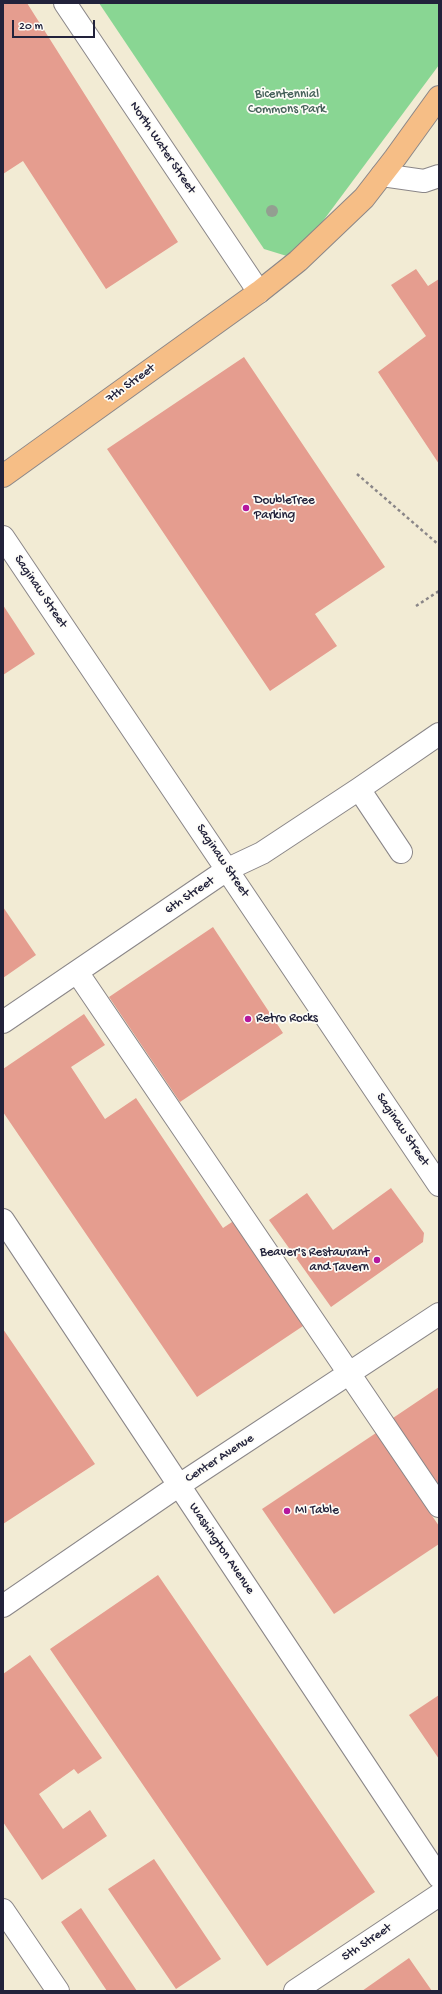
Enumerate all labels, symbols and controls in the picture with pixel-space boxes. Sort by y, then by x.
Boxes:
scale bar [14,12,97,38]
text: 20 m [19,20,43,34]
park label: Bicentennial Commons Park [248,87,326,118]
street label: North Water Street [125,99,199,197]
street label: 7th Street [103,361,159,407]
place label: DoubleTree Parking [254,493,315,524]
marker: DoubleTree Parking [241,503,251,513]
street label: Saginaw Street [10,553,70,631]
street label: Saginaw Street [192,822,252,900]
street label: 6th Street [162,874,218,918]
place label: Retro Rocks [256,1011,318,1027]
marker: Retro Rocks [243,1014,253,1024]
street label: Saginaw Street [372,1091,432,1169]
place label: Beaver's Restaurant and Tavern [260,1245,369,1276]
marker: Beaver's Restaurant and Tavern [372,1255,382,1265]
street label: Center Avenue [183,1431,257,1487]
street label: Washington Avenue [185,1500,257,1598]
place label: MI Table [295,1503,339,1519]
marker: MI Table [282,1506,292,1516]
street label: 5th Street [339,1921,395,1965]

